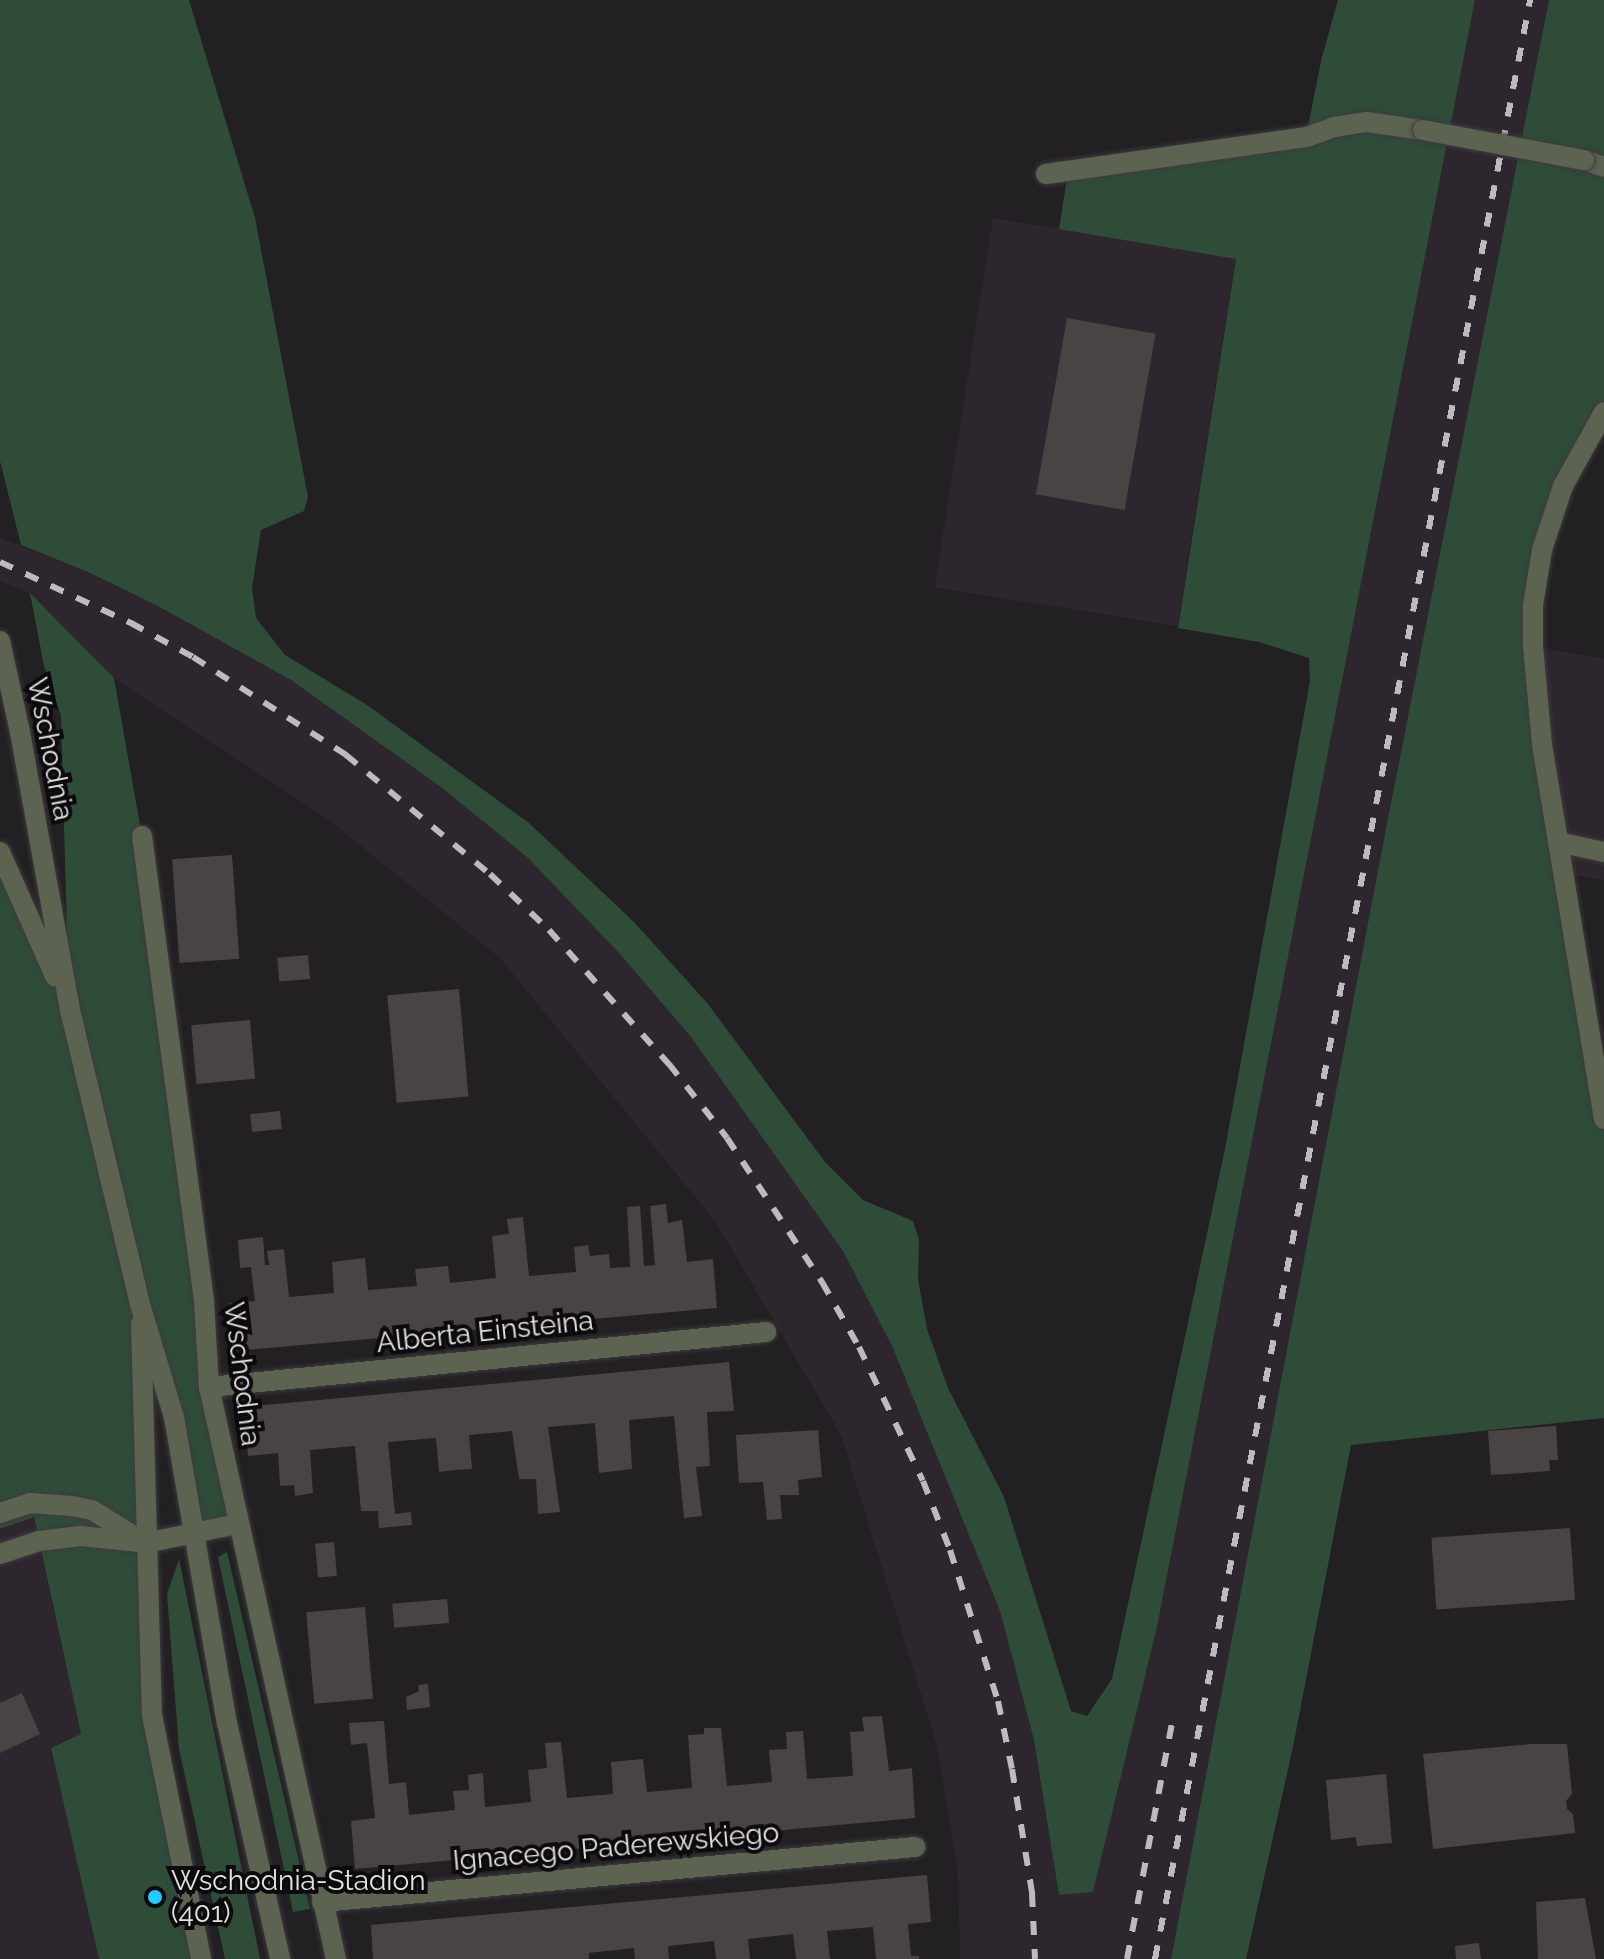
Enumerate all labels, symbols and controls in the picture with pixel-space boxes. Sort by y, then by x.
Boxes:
street label: Wschodnia [20,675,80,823]
street label: Wschodnia [217,1300,267,1448]
street label: Alberta Einsteina [375,1304,595,1360]
street label: Ignacego Paderewskiego [451,1816,781,1878]
place label: Wschodnia-Stadion (401) [171,1864,425,1930]
marker: Wschodnia-Stadion (401) [146,1888,164,1906]

